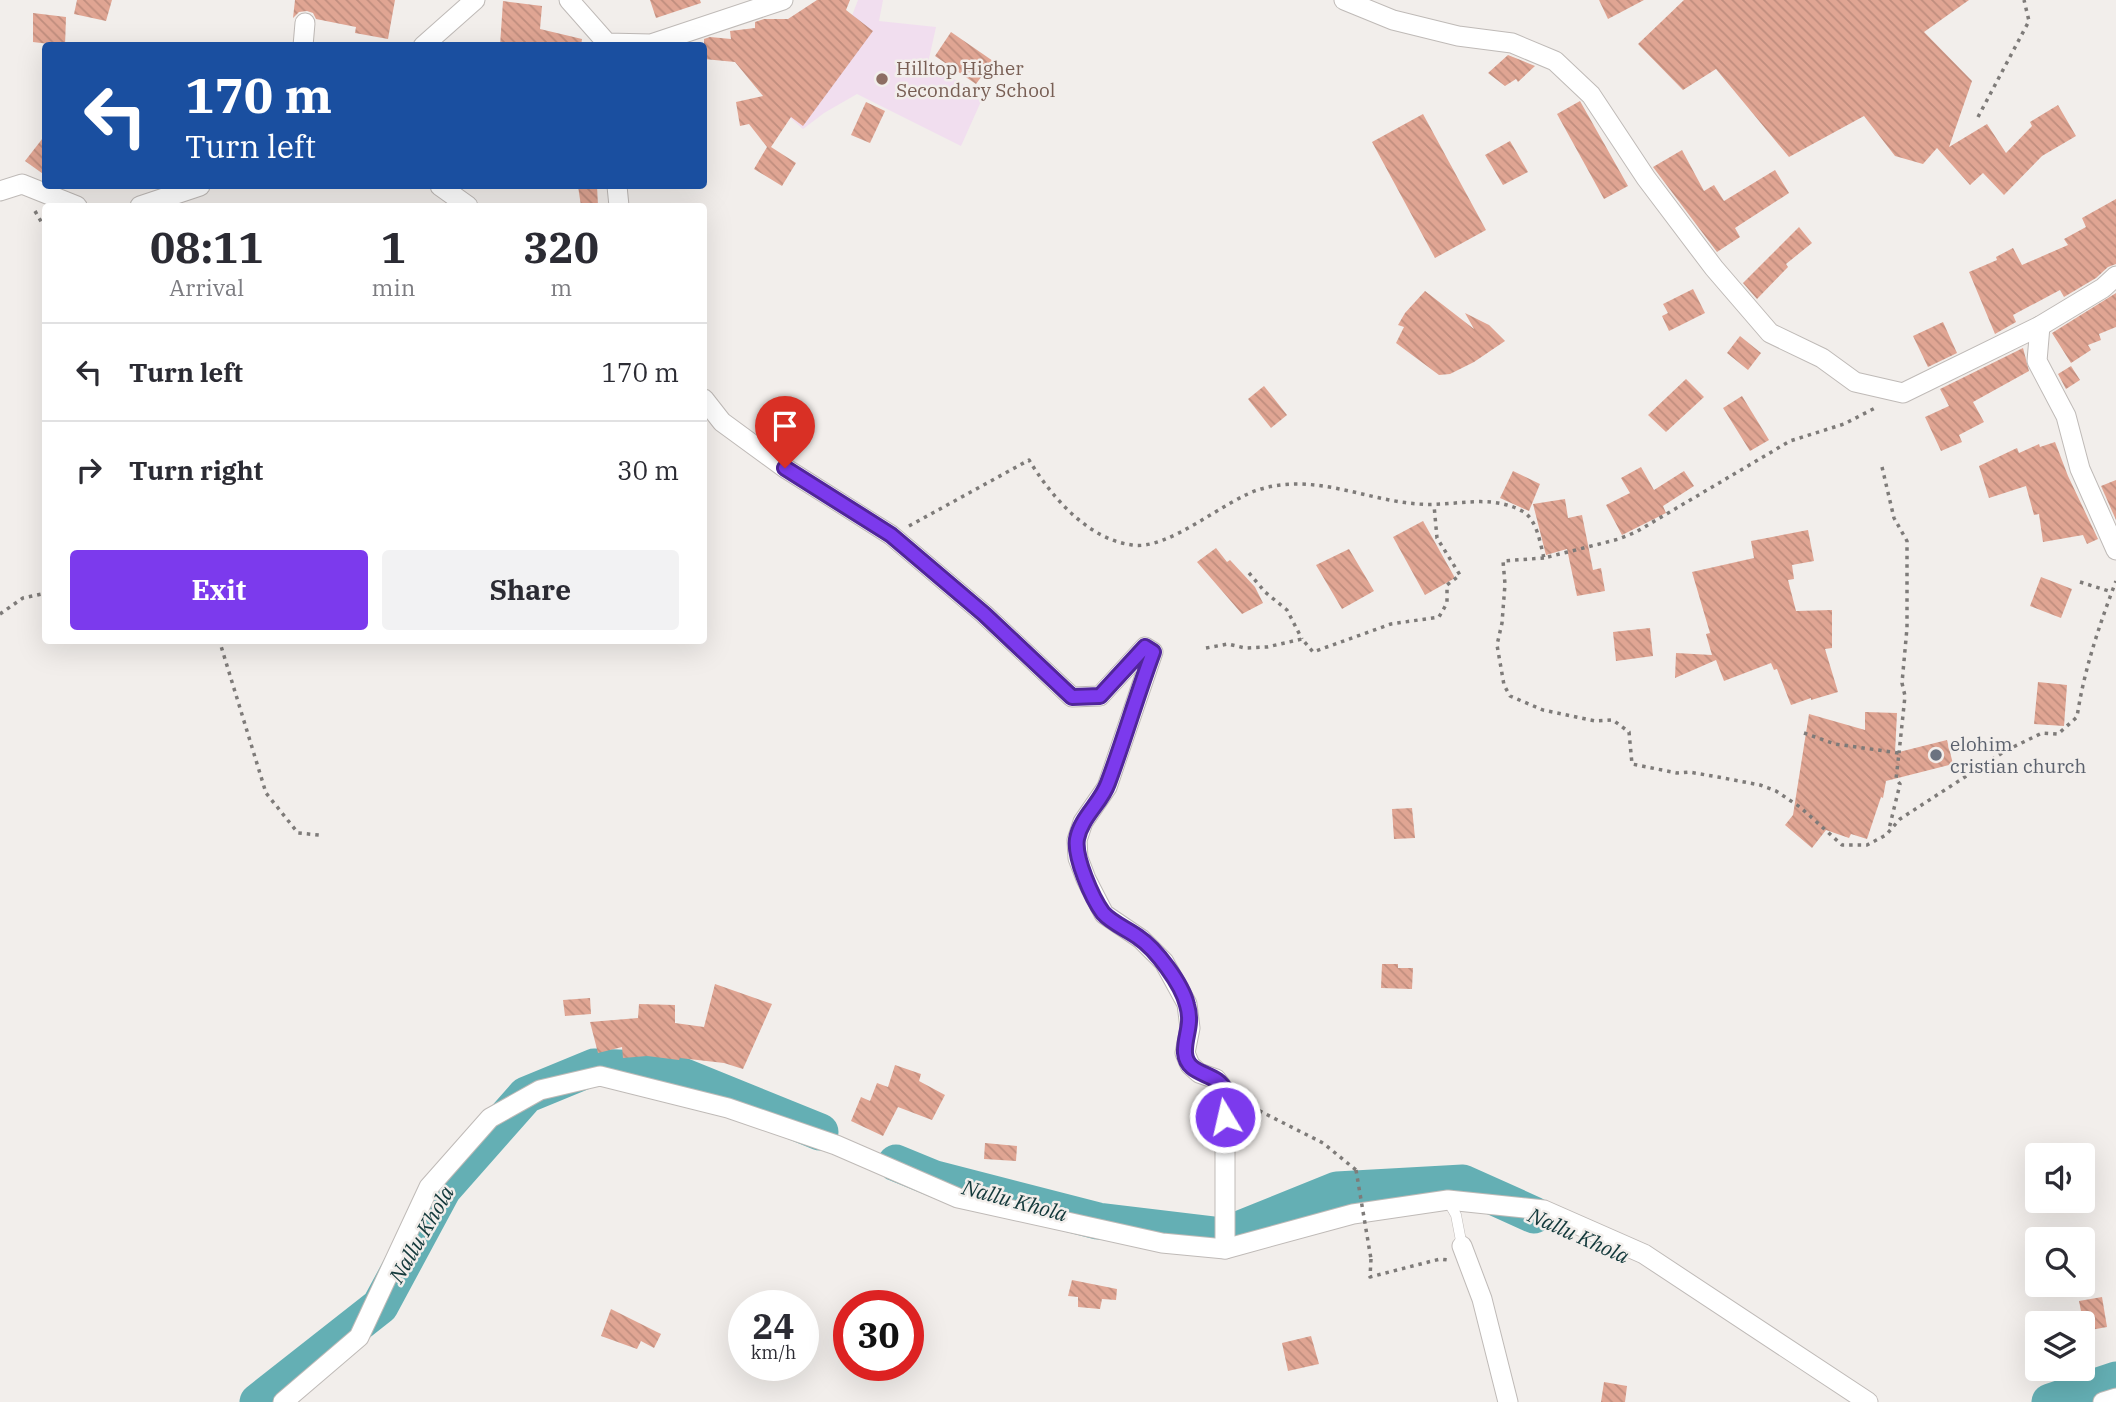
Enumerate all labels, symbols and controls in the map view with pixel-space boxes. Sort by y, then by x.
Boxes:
place label: Hilltop Higher Secondary School [896,56,1056,102]
text: 170 m [185,63,332,126]
icon: left [70,70,161,161]
marker: Hilltop Higher Secondary School [874,71,890,87]
text: Turn left [185,125,316,167]
text: 08:11 [150,220,264,275]
text: 1 [381,220,406,275]
text: 320 [523,220,599,275]
text: Arrival [169,272,244,302]
text: min [372,272,415,302]
text: m [550,272,572,302]
icon: left [70,353,108,391]
text: Turn left [129,355,243,389]
text: 170 m [601,355,679,389]
pin [755,396,815,468]
icon: arrive [766,407,804,445]
icon: right [70,451,108,489]
text: Turn right [129,453,263,487]
text: 30 m [617,453,679,487]
button: Exit [70,550,368,630]
button: Share [382,550,679,630]
place label: elohim cristian church [1950,732,2087,778]
marker: elohim cristian church [1928,747,1944,763]
position arrow [1188,1080,1262,1154]
map controls [2025,1143,2095,1381]
button: sound [2025,1143,2095,1213]
water label: Nallu Khola [958,1172,1071,1228]
water label: Nallu Khola [381,1180,460,1288]
water label: Nallu Khola [1523,1200,1634,1270]
button: search [2025,1227,2095,1297]
speed limit sign: 30 [833,1290,924,1381]
text: 24 [752,1303,795,1349]
button: layers [2025,1311,2095,1381]
text: km/h [751,1341,796,1364]

